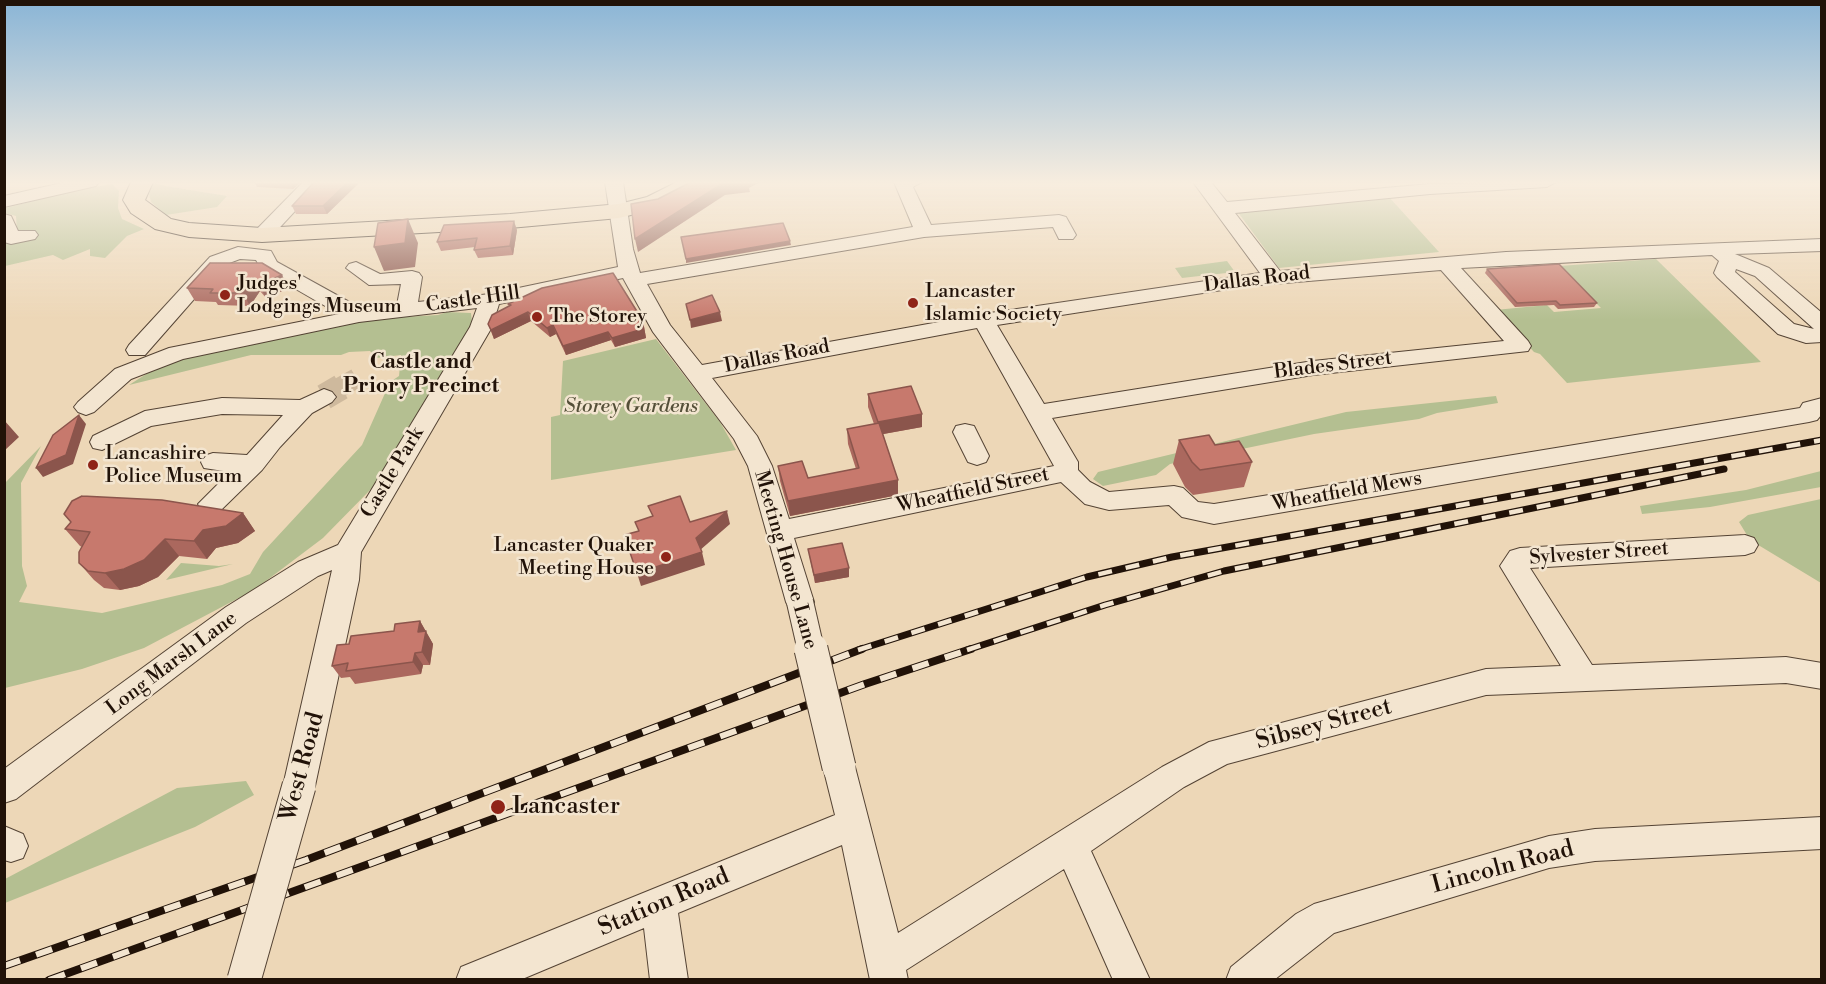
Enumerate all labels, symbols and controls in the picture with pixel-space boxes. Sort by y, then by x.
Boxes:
street label: Dallas Road [1202,262,1312,298]
place label: Judges' Lodgings Museum [237,272,402,319]
place label: Lancaster Islamic Society [925,280,1062,327]
street label: Castle Hill [424,282,522,318]
marker: Judges' Lodgings Museum [218,288,232,302]
marker: Lancaster Islamic Society [906,296,920,310]
place label: The Storey [549,305,647,329]
marker: The Storey [530,310,544,324]
street label: Dallas Road [722,335,832,379]
street label: Blades Street [1273,347,1393,385]
district label: Castle and Priory Precinct [343,350,499,400]
park label: Storey Gardens [564,395,698,419]
street label: Castle Park [356,423,430,523]
place label: Lancashire Police Museum [105,442,242,489]
marker: Lancashire Police Museum [86,458,100,472]
street label: Wheatfield Street [894,463,1052,519]
street label: Wheatfield Mews [1270,467,1424,517]
street label: Meeting House Lane [748,468,822,652]
place label: Lancaster Quaker Meeting House [494,534,654,581]
street label: Sylvester Street [1528,537,1670,571]
marker: Lancaster Quaker Meeting House [659,550,673,564]
street label: Long Marsh Lane [102,607,242,721]
street label: Sibsey Street [1253,693,1395,757]
street label: West Road [275,709,331,825]
place label: Lancaster [512,793,620,821]
marker: Lancaster [489,798,507,816]
street label: Lincoln Road [1429,835,1577,901]
street label: Station Road [594,862,734,944]

